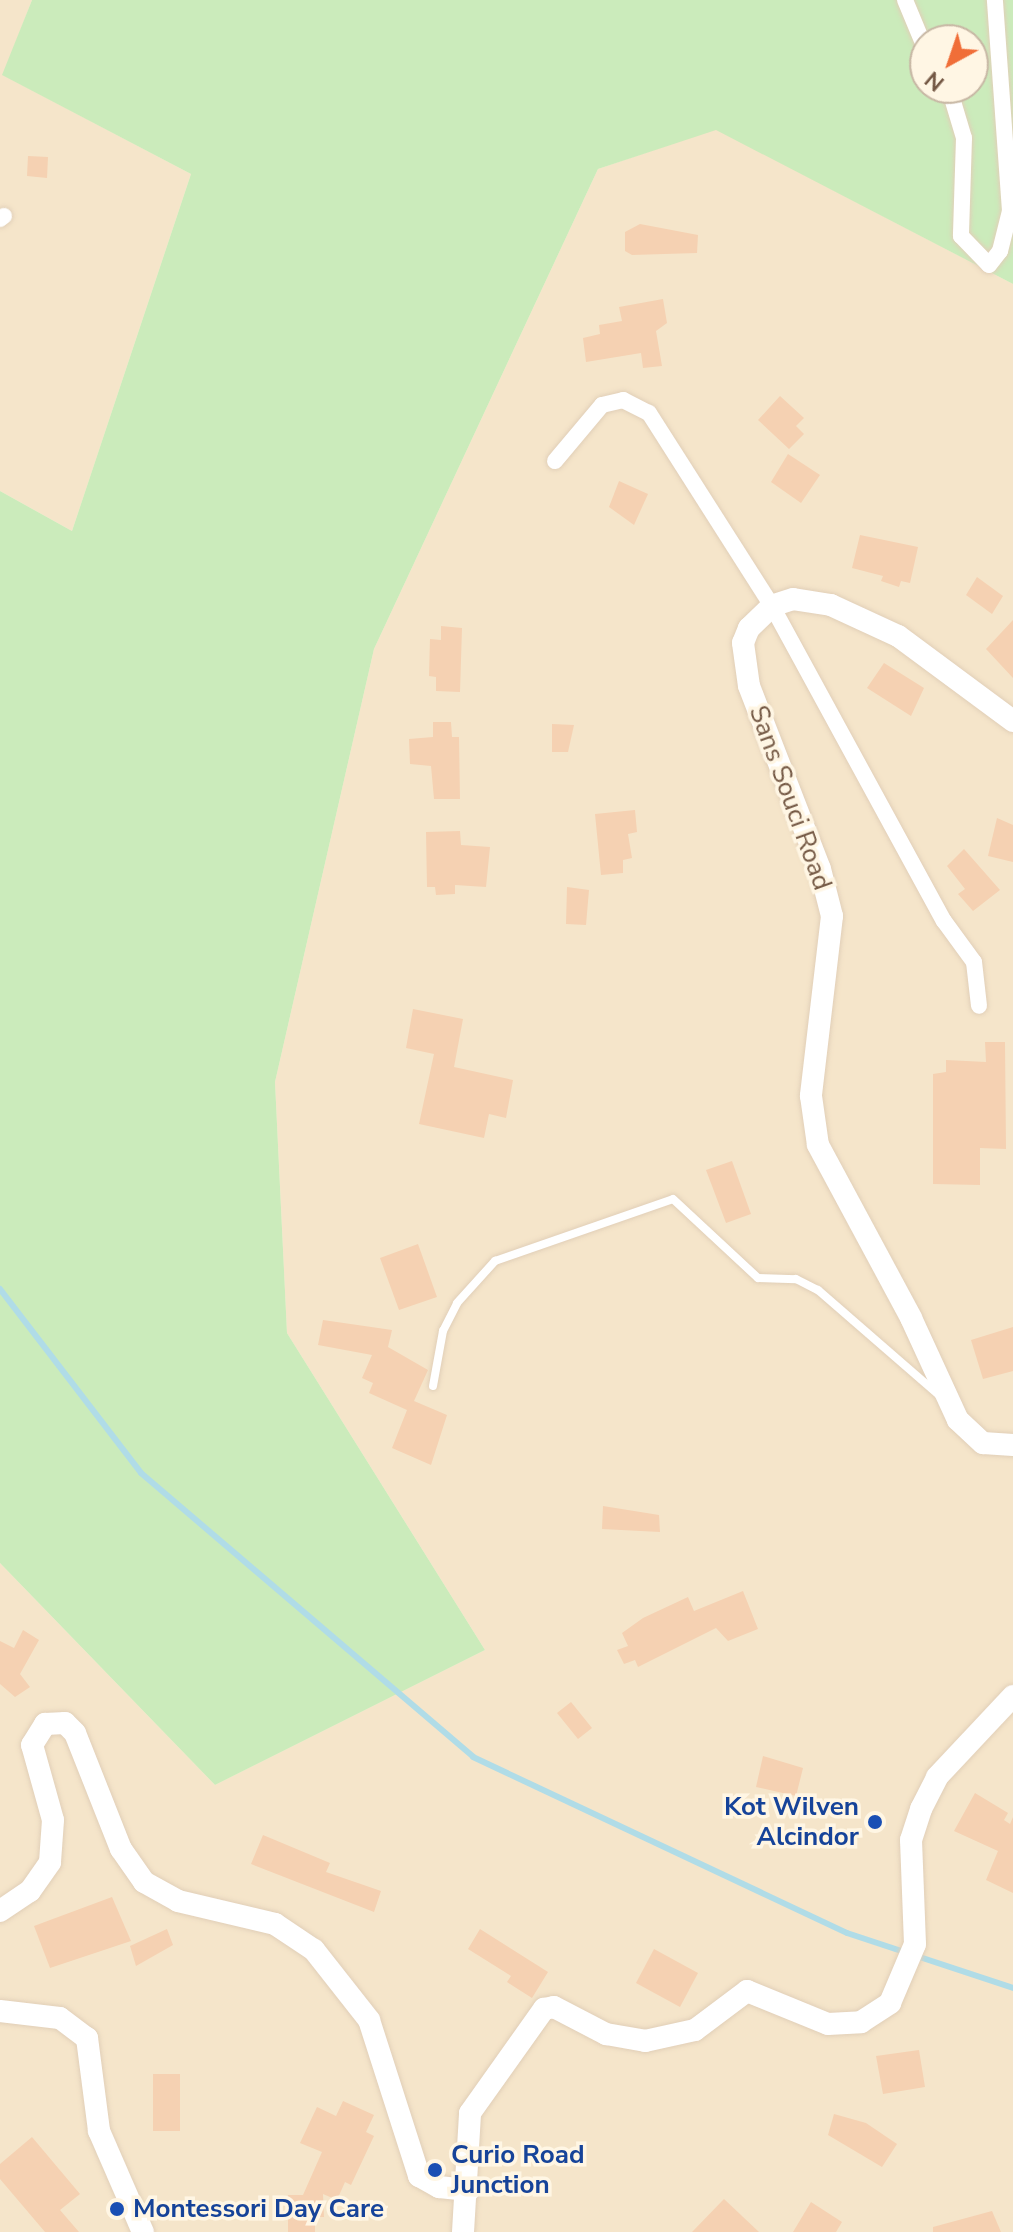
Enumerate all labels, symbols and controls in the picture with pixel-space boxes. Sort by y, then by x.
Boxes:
north arrow [909,24,989,104]
text: N [919,64,951,98]
street label: Sans Souci Road [742,702,838,894]
place label: Kot Wilven Alcindor [724,1791,859,1852]
marker: Kot Wilven Alcindor [866,1813,884,1831]
place label: Curio Road Junction [451,2139,584,2200]
marker: Curio Road Junction [426,2161,444,2179]
place label: Montessori Day Care [133,2193,384,2225]
marker: Montessori Day Care [108,2200,126,2218]

